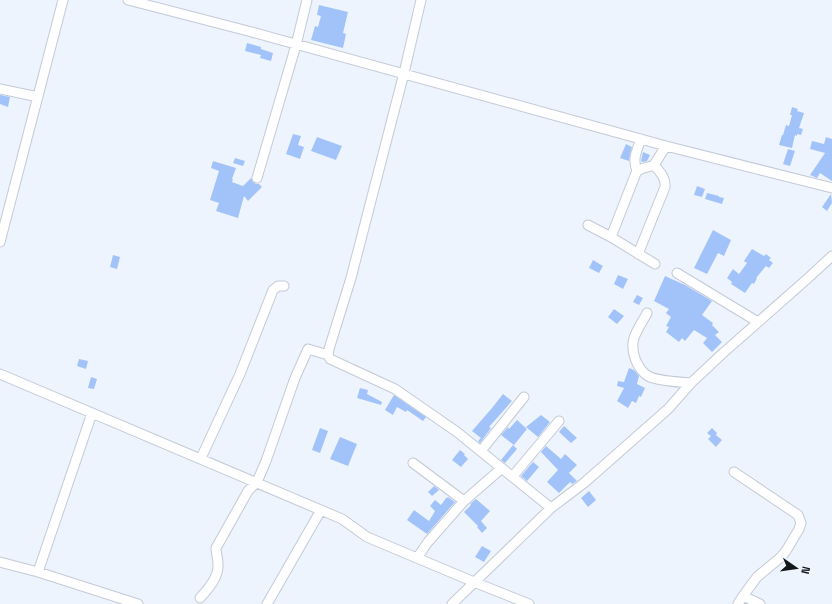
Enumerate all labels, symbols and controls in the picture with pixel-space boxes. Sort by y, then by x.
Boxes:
north arrow [776,548,816,588]
text: N [798,565,813,575]

